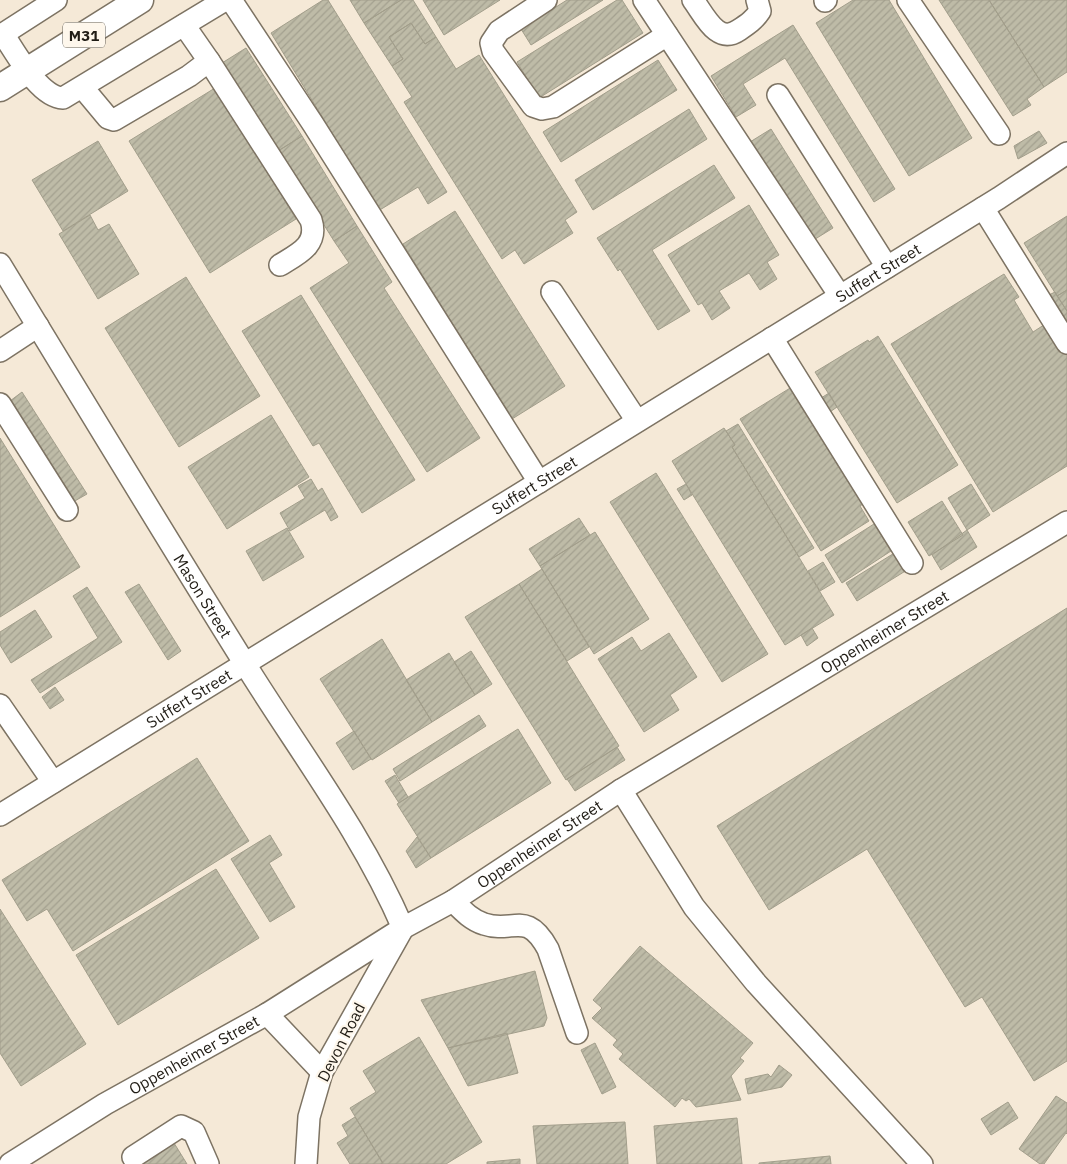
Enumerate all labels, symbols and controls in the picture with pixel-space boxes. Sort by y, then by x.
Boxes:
road number: M31 [63,22,105,48]
street label: Suffert Street [832,239,924,307]
street label: Suffert Street [488,451,581,519]
street label: Mason Street [169,550,236,642]
street label: Oppenheimer Street [817,586,952,678]
street label: Suffert Street [142,664,235,732]
street label: Oppenheimer Street [473,795,606,892]
street label: Devon Road [313,999,369,1085]
street label: Oppenheimer Street [125,1010,263,1099]

